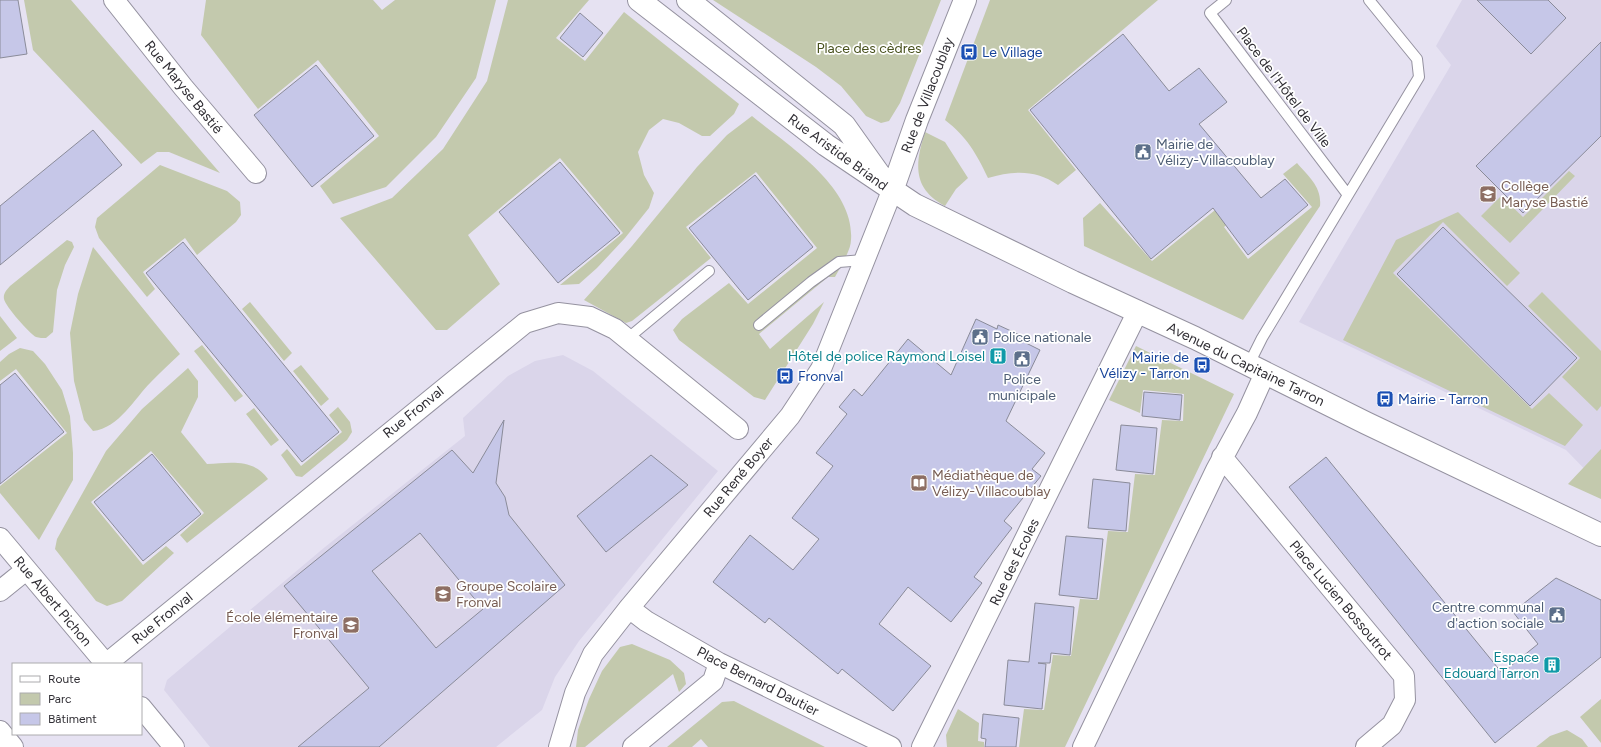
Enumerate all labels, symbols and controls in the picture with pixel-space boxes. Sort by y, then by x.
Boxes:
street label: Place de l'Hôtel de Ville [1233,24,1335,151]
street label: Rue de Villacoublay [898,34,958,155]
street label: Rue Maryse Bastié [141,37,227,138]
park label: Place des cèdres [816,40,922,57]
bus stop icon: Le Village [959,42,979,62]
place label: Le Village [982,44,1043,61]
street label: Rue Aristide Briand [784,110,891,194]
place label: Mairie de Vélizy-Villacoublay [1156,136,1275,169]
public building icon: Mairie de Vélizy-Villacoublay [1133,142,1153,162]
place label: Collège Maryse Bastié [1501,178,1588,211]
school or university icon: Collège Maryse Bastié [1478,184,1498,204]
street label: Avenue du Capitaine Tarron [1164,319,1327,410]
public building icon: Police nationale [970,327,990,347]
place label: Police nationale [993,329,1092,346]
building icon: Hôtel de police Raymond Loisel [988,346,1008,366]
place label: Hôtel de police Raymond Loisel [788,348,985,365]
public building icon: Police municipale [1012,349,1032,369]
place label: Mairie de Vélizy - Tarron [1099,349,1189,382]
bus stop icon: Mairie de Vélizy - Tarron [1192,355,1212,375]
bus stop icon: Fronval [775,366,795,386]
place label: Fronval [798,368,843,385]
place label: Police municipale [988,371,1056,404]
street label: Rue Fronval [380,383,447,442]
bus stop icon: Mairie - Tarron [1375,389,1395,409]
place label: Mairie - Tarron [1398,391,1488,408]
street label: Rue René Boyer [700,434,777,521]
place label: Médiathèque de Vélizy-Villacoublay [932,467,1051,500]
library icon: Médiathèque de Vélizy-Villacoublay [909,473,929,493]
street label: Rue des Écoles [986,516,1043,609]
street label: Place Lucien Bossoutrot [1286,537,1396,664]
street label: Rue Albert Pichon [10,553,95,650]
place label: Groupe Scolaire Fronval [456,578,557,611]
school or university icon: Groupe Scolaire Fronval [433,584,453,604]
street label: Rue Fronval [129,589,196,648]
place label: Centre communal d'action sociale [1432,599,1544,632]
public building icon: Centre communal d'action sociale [1547,605,1567,625]
place label: École élémentaire Fronval [226,609,338,642]
school or university icon: École élémentaire Fronval [341,615,361,635]
street label: Place Bernard Dautier [694,643,822,720]
place label: Espace Edouard Tarron [1444,649,1539,682]
building icon: Espace Edouard Tarron [1542,655,1562,675]
legend [12,663,142,735]
text: Route [48,672,81,686]
text: Parc [48,692,72,706]
text: Bâtiment [48,712,97,726]

